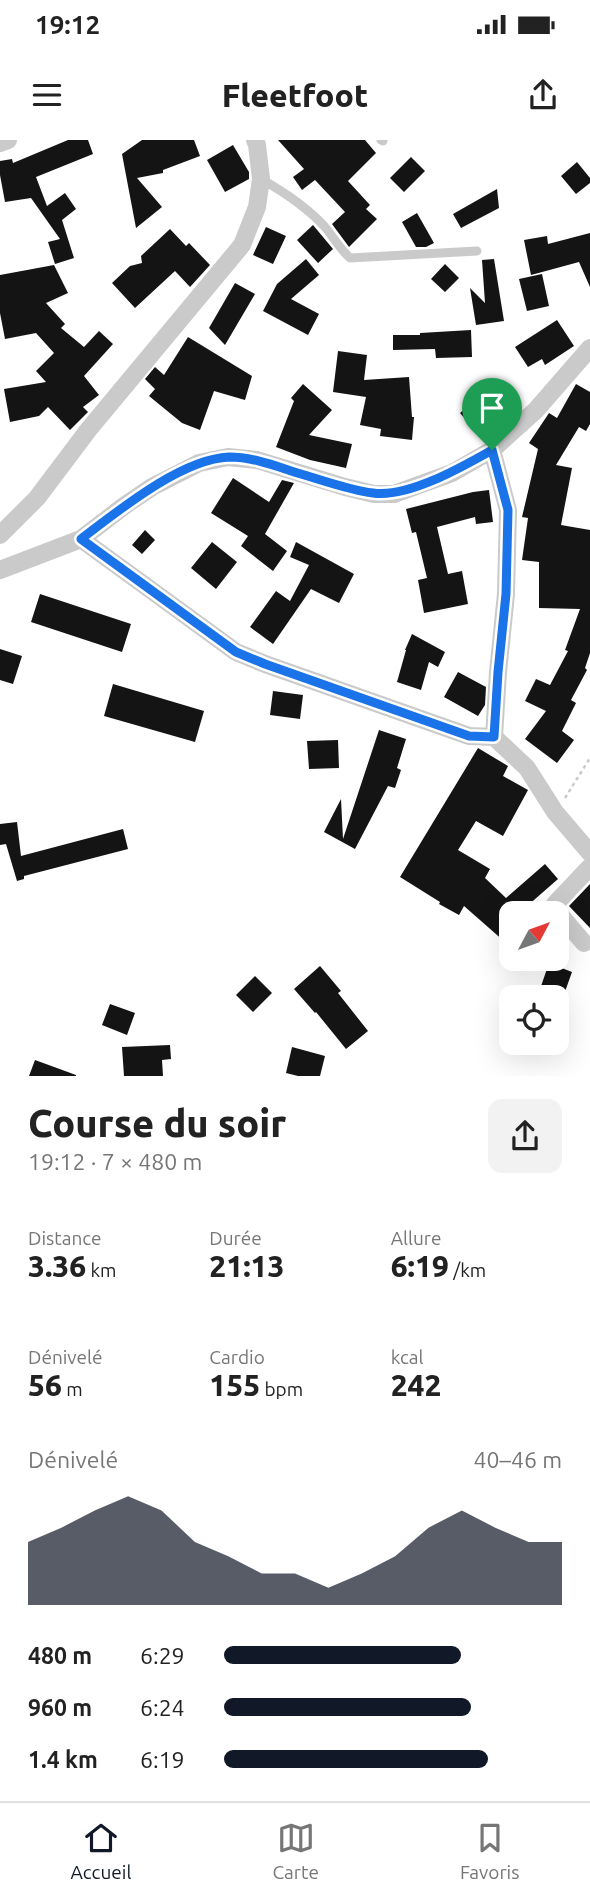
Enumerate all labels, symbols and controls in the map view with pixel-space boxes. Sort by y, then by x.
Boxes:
text: 19:12 [35,10,100,39]
icon: menu [28,76,66,114]
icon: share [524,76,562,114]
text: Fleetfoot [222,77,368,113]
pin [462,378,522,450]
icon: arrive [473,389,511,427]
north arrow [499,901,569,971]
map controls [499,901,569,1055]
button: locate [499,985,569,1055]
button: share [488,1099,562,1173]
text: Course du soir [28,1102,286,1144]
text: 19:12 · 7 × 480 m [28,1149,202,1174]
text: Distance [28,1227,102,1249]
text: Durée [209,1227,262,1249]
text: Allure [391,1227,441,1249]
text: 3.36 [28,1249,86,1283]
text: 21:13 [209,1249,284,1283]
text: 6:19 [391,1249,449,1283]
text: km [86,1259,116,1281]
text: /km [449,1259,486,1281]
text: Dénivelé [28,1346,103,1368]
text: Cardio [209,1346,265,1368]
text: kcal [391,1346,423,1368]
text: 56 [28,1368,62,1402]
text: 155 [209,1368,260,1402]
text: 242 [391,1368,441,1402]
text: m [62,1378,83,1400]
text: bpm [260,1378,303,1400]
text: Dénivelé [28,1447,118,1472]
text: 40–46 m [474,1447,562,1472]
text: 480 m [28,1643,92,1668]
text: 6:29 [140,1643,185,1668]
text: 960 m [28,1695,92,1720]
text: 6:24 [140,1695,185,1720]
text: 1.4 km [28,1747,98,1772]
text: 6:19 [140,1747,185,1772]
tab: Accueil [71,1819,131,1883]
tab: Carte [272,1819,319,1883]
tab: Favoris [460,1819,519,1883]

